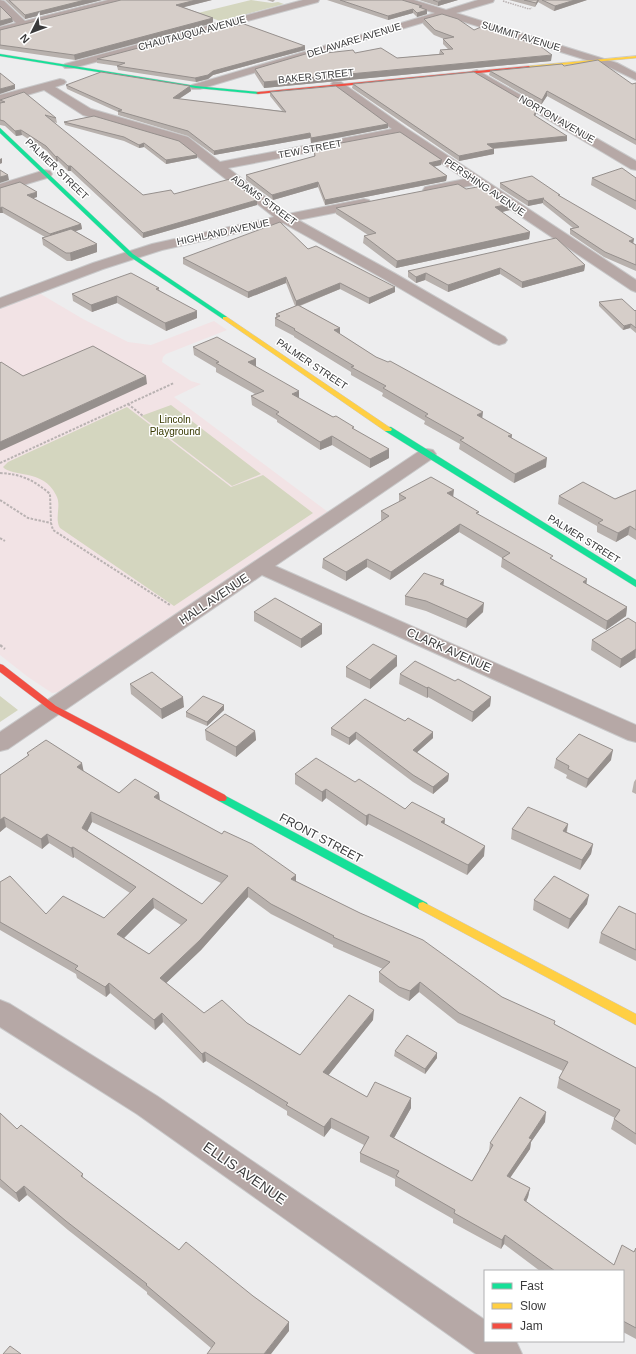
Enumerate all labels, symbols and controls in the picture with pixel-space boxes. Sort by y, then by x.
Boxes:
north arrow [12,12,52,52]
street label: CHAUTAUQUA AVENUE [137,13,248,53]
street label: SUMMIT AVENUE [480,19,562,53]
street label: DELAWARE AVENUE [306,20,403,60]
text: N [17,32,32,46]
street label: BAKER STREET [278,67,354,85]
street label: NORTON AVENUE [517,93,597,145]
street label: PALMER STREET [23,136,91,202]
street label: TEW STREET [277,137,343,161]
street label: PERSHING AVENUE [443,156,528,218]
street label: ADAMS STREET [229,173,299,227]
street label: HIGHLAND AVENUE [176,217,271,247]
street label: PALMER STREET [275,336,349,392]
park label: Lincoln Playground [150,414,200,437]
street label: PALMER STREET [546,512,622,566]
street label: HALL AVENUE [177,571,251,627]
street label: CLARK AVENUE [405,625,493,675]
street label: FRONT STREET [277,810,365,866]
street label: ELLIS AVENUE [200,1138,290,1208]
legend [484,1270,624,1342]
text: Fast [520,1279,544,1293]
text: Slow [520,1299,546,1313]
text: Jam [520,1319,543,1333]

